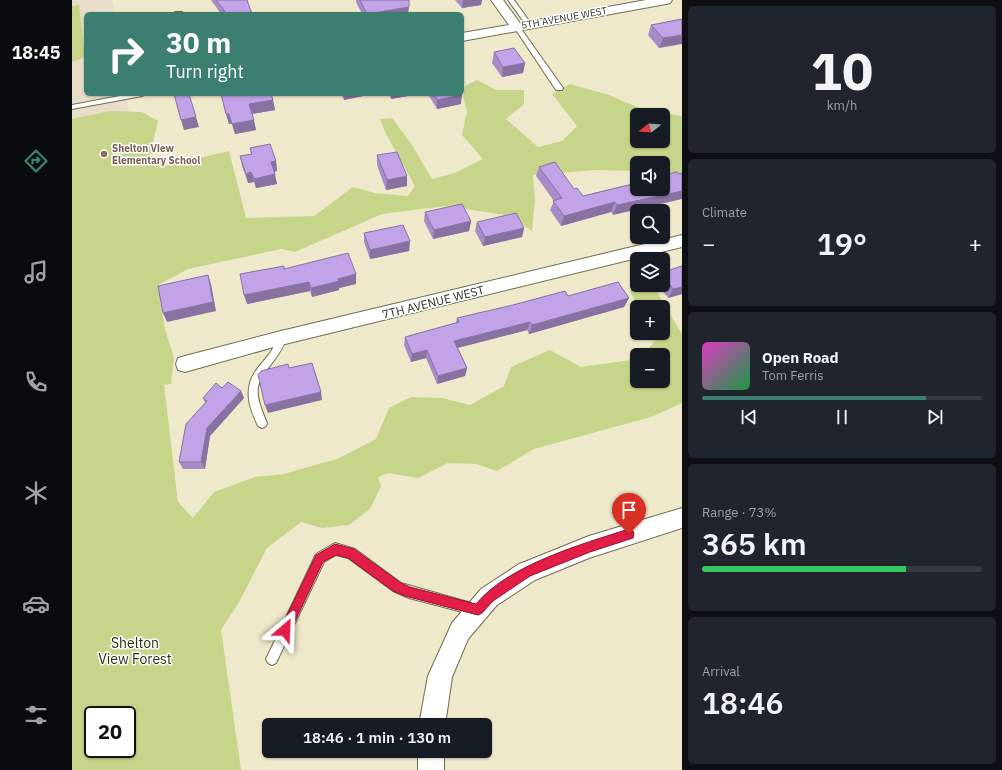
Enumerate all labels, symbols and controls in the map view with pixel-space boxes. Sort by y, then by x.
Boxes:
street label: 5TH AVENUE WEST [520,4,608,32]
text: 30 m [166,24,231,61]
icon: right [100,28,152,80]
text: 10 [811,37,873,104]
text: 18:45 [11,41,61,64]
text: Turn right [166,60,244,83]
text: km/h [827,97,857,114]
north arrow [630,108,670,148]
map controls [630,108,670,388]
place label: Shelton View Elementary School [112,142,200,167]
icon: directions [22,147,50,175]
marker: Shelton View Elementary School [99,149,109,159]
button: sound [630,156,670,196]
button: search [630,204,670,244]
text: Climate [702,204,747,221]
text: 19° [817,224,867,263]
text: − [702,229,715,258]
text: + [969,229,982,258]
button: layers [630,252,670,292]
icon: music [22,258,50,286]
street label: 7TH AVENUE WEST [380,282,486,322]
button: + [630,300,670,340]
button: − [630,348,670,388]
text: Open Road [762,348,839,367]
text: Tom Ferris [762,367,824,384]
icon: phone [22,368,50,396]
icon: previous [738,406,760,428]
icon: pause [831,406,853,428]
icon: next [924,406,946,428]
icon: climate [22,479,50,507]
pin [612,493,646,534]
icon: arrive [618,499,640,521]
text: Range · 73% [702,504,776,521]
text: 365 km [702,524,807,563]
icon: car [22,590,50,618]
position arrow [264,609,306,651]
park label: Shelton View Forest [98,634,172,668]
text: Arrival [702,663,740,680]
text: 18:46 [702,683,784,722]
icon: filters [22,701,50,729]
speed limit sign: 20 [84,706,136,758]
text: 18:46 · 1 min · 130 m [303,728,451,747]

